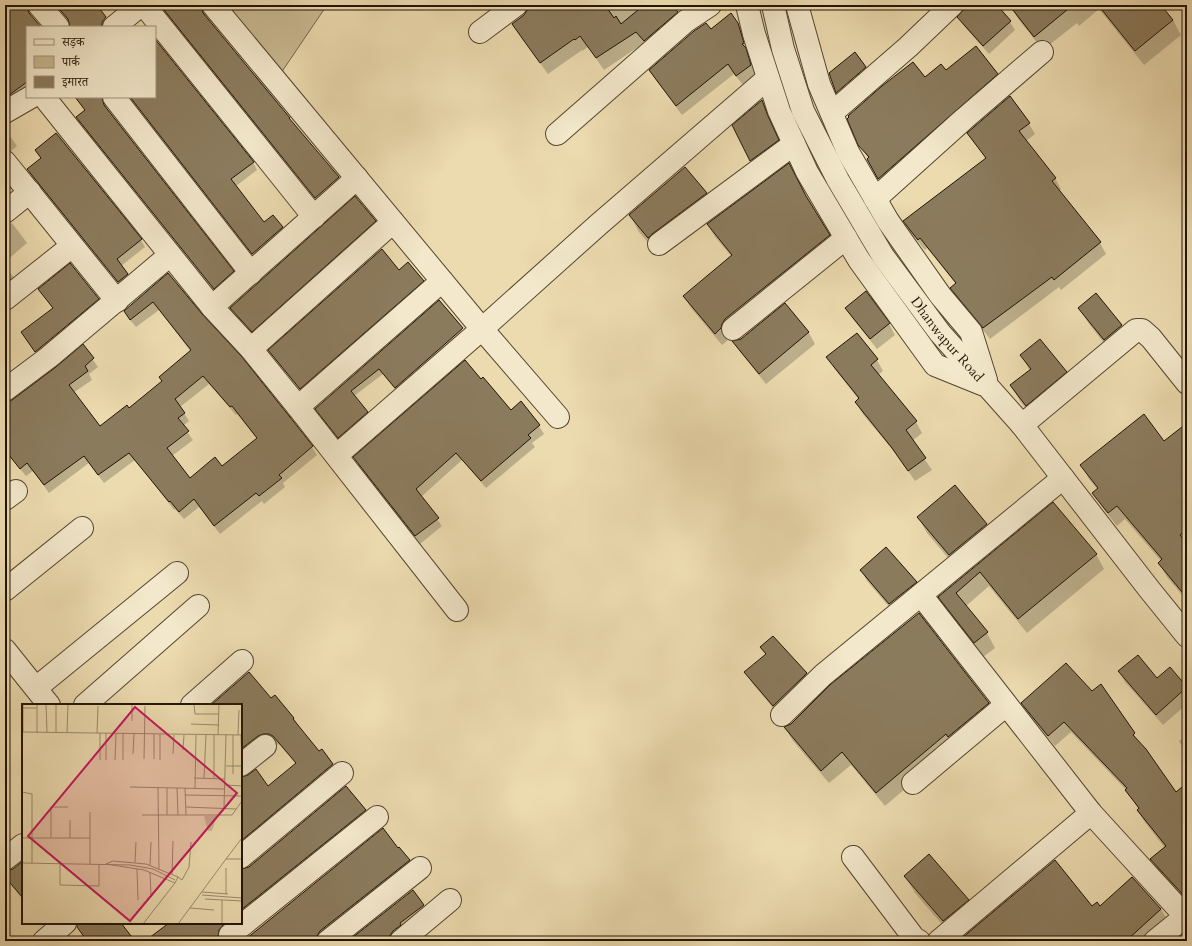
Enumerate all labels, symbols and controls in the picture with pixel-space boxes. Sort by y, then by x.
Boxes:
legend [26,26,156,98]
text: सड़क [61,34,86,50]
text: पार्क [61,54,81,70]
text: इमारत [61,74,89,90]
street label: Dhanwapur Road [907,292,989,386]
inset map [22,704,242,924]

